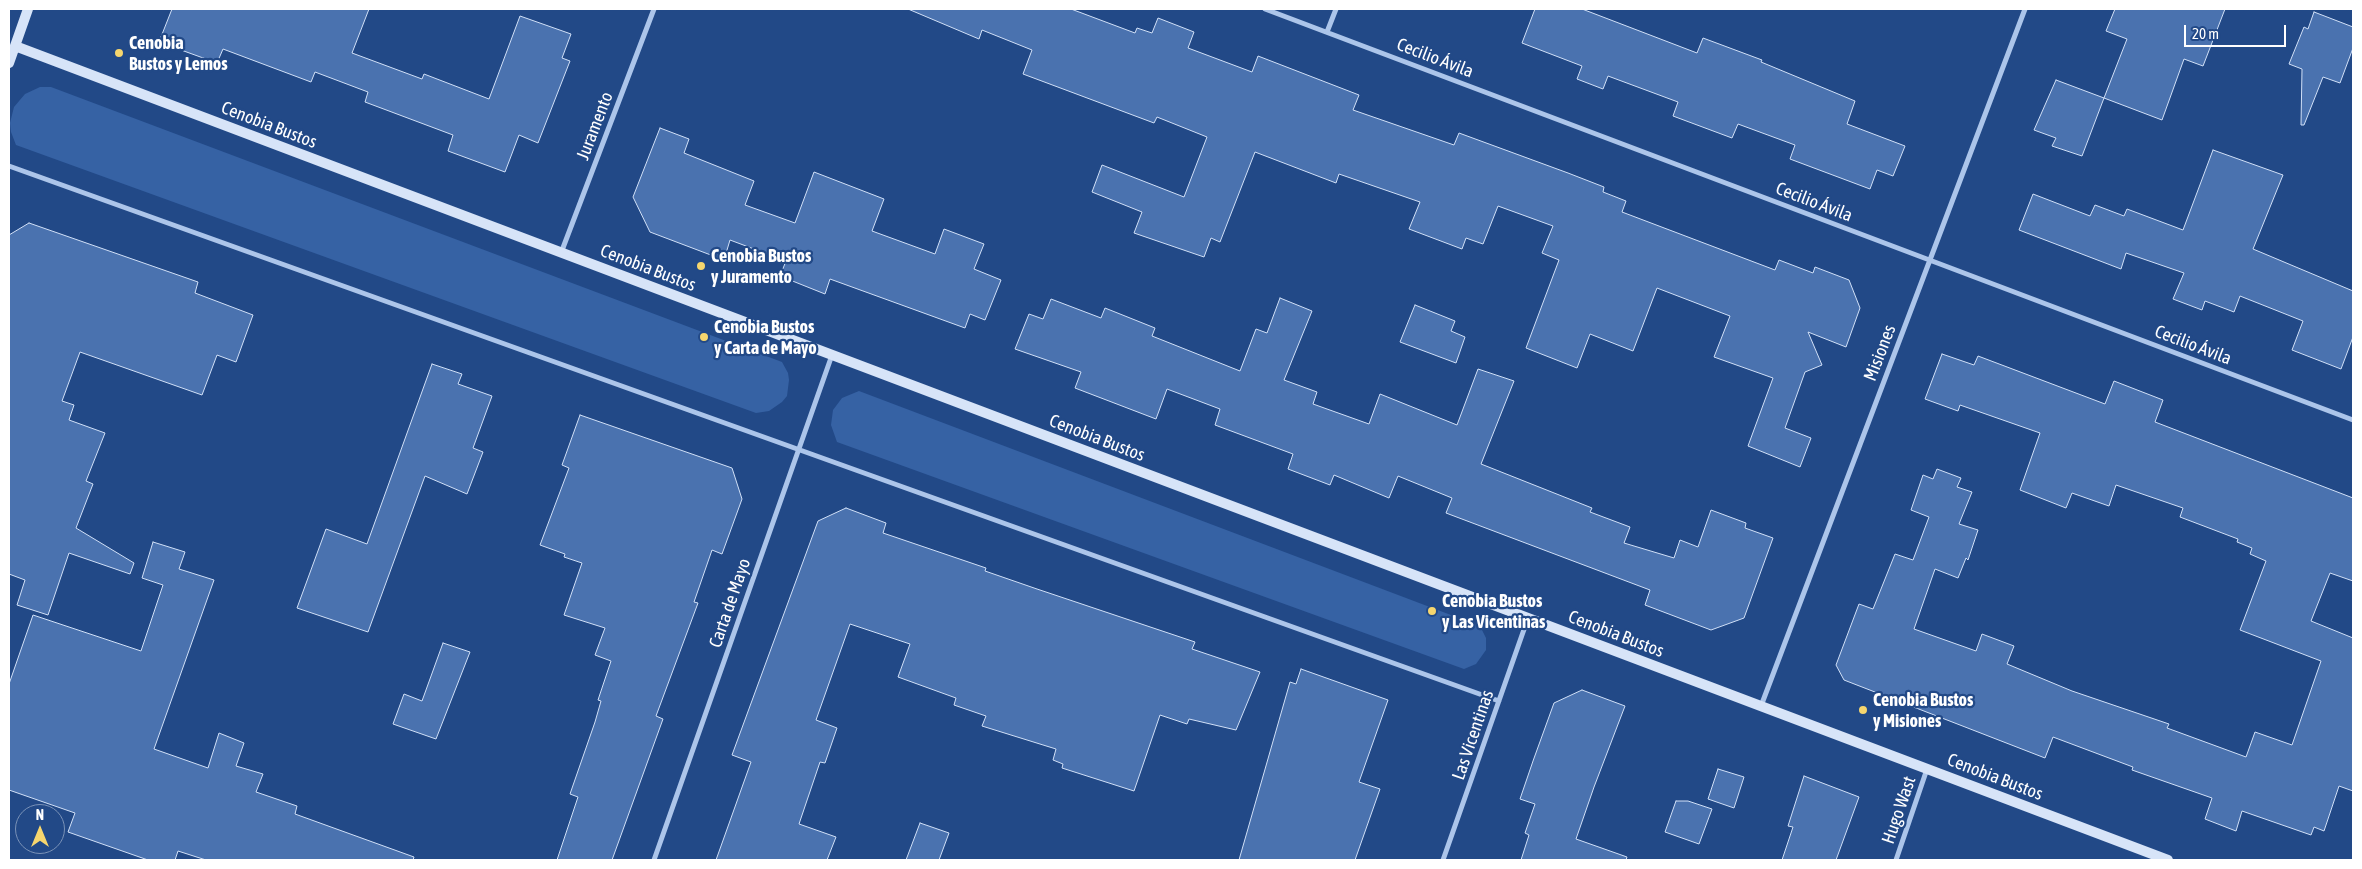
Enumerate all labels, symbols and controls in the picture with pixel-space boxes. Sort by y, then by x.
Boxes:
scale bar [2187,15,2290,47]
text: 20 m [2192,25,2219,42]
place label: Cenobia Bustos y Lemos [129,32,228,74]
street label: Cecilio Ávila [1394,34,1476,82]
marker: Cenobia Bustos y Lemos [113,47,125,59]
street label: Juramento [572,89,618,163]
street label: Cenobia Bustos [218,97,320,153]
street label: Cecilio Ávila [1773,178,1855,226]
street label: Cenobia Bustos [597,240,699,296]
place label: Cenobia Bustos y Juramento [711,245,811,288]
marker: Cenobia Bustos y Juramento [695,260,707,272]
place label: Cenobia Bustos y Carta de Mayo [714,316,817,358]
street label: Cecilio Ávila [2152,321,2234,369]
street label: Misiones [1859,322,1901,384]
marker: Cenobia Bustos y Carta de Mayo [698,331,710,343]
street label: Cenobia Bustos [1046,410,1148,466]
street label: Carta de Mayo [705,556,755,650]
place label: Cenobia Bustos y Las Vicentinas [1442,590,1545,632]
marker: Cenobia Bustos y Las Vicentinas [1426,605,1438,617]
street label: Cenobia Bustos [1565,606,1667,662]
street label: Las Vicentinas [1448,687,1498,783]
place label: Cenobia Bustos y Misiones [1873,689,1973,732]
marker: Cenobia Bustos y Misiones [1857,704,1869,716]
street label: Cenobia Bustos [1944,749,2046,805]
street label: Hugo Wast [1877,773,1921,847]
north arrow [15,804,65,854]
text: N [36,807,44,823]

